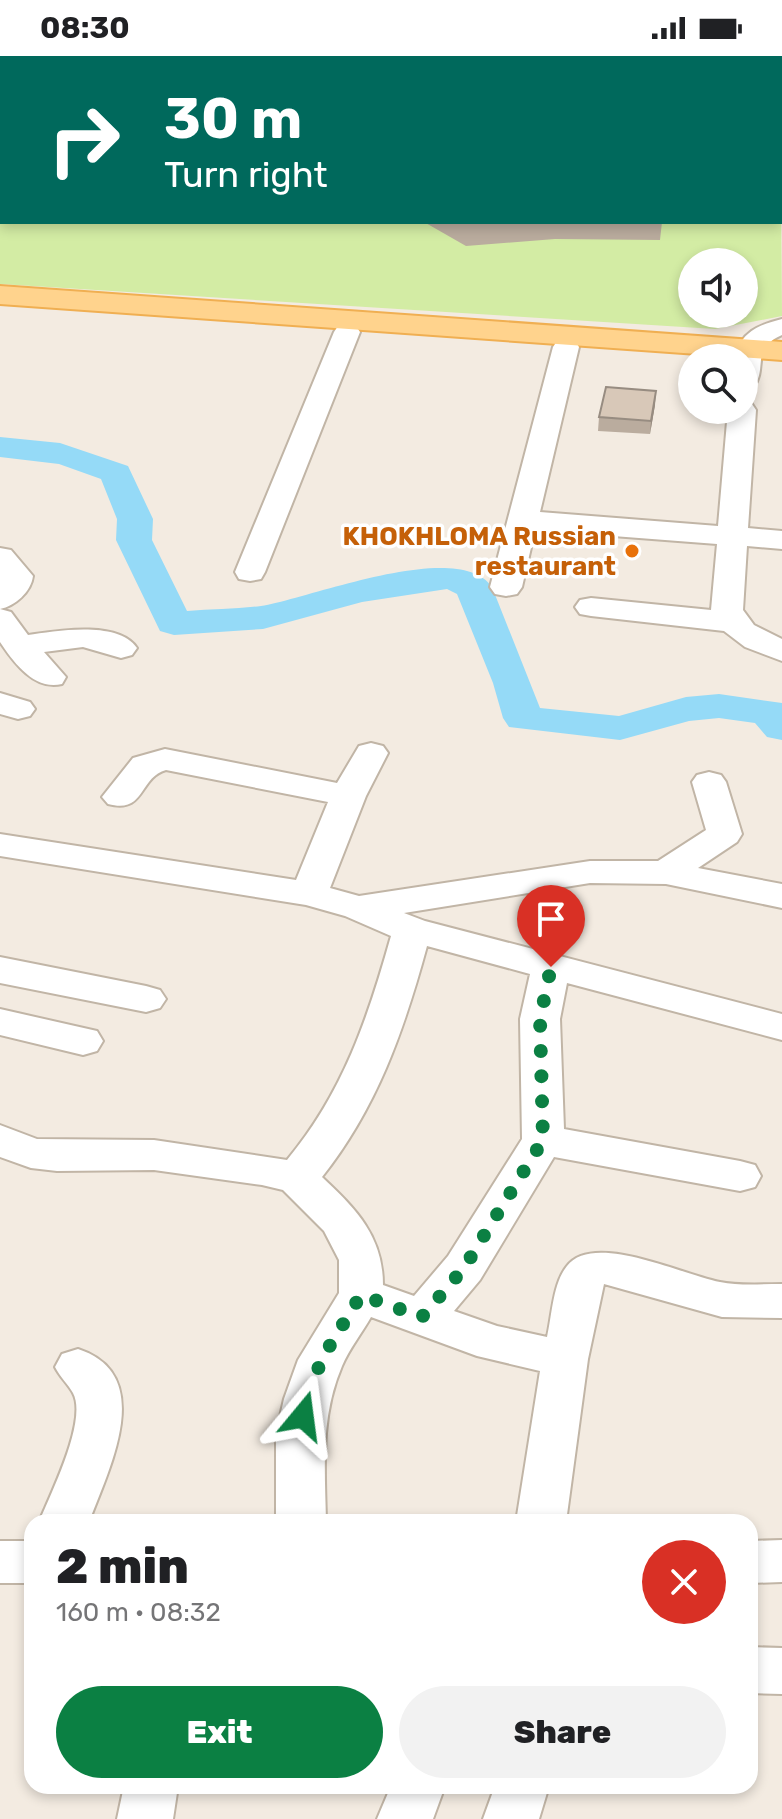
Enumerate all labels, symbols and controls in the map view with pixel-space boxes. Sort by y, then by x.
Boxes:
text: 08:30 [40,10,130,46]
text: 30 m [164,86,302,152]
icon: right [32,88,136,192]
text: Turn right [164,153,328,196]
map controls [678,248,758,424]
button: sound [678,248,758,328]
button: search [678,344,758,424]
place label: KHOKHLOMA Russian restaurant [343,521,616,582]
marker: KHOKHLOMA Russian restaurant [623,542,641,560]
pin [517,885,585,967]
icon: arrive [529,897,573,941]
position arrow [261,1374,345,1458]
text: 2 min [56,1538,189,1595]
button: close [642,1540,726,1624]
text: 160 m · 08:32 [56,1597,221,1628]
button: Exit [56,1686,383,1778]
button: Share [399,1686,726,1778]

